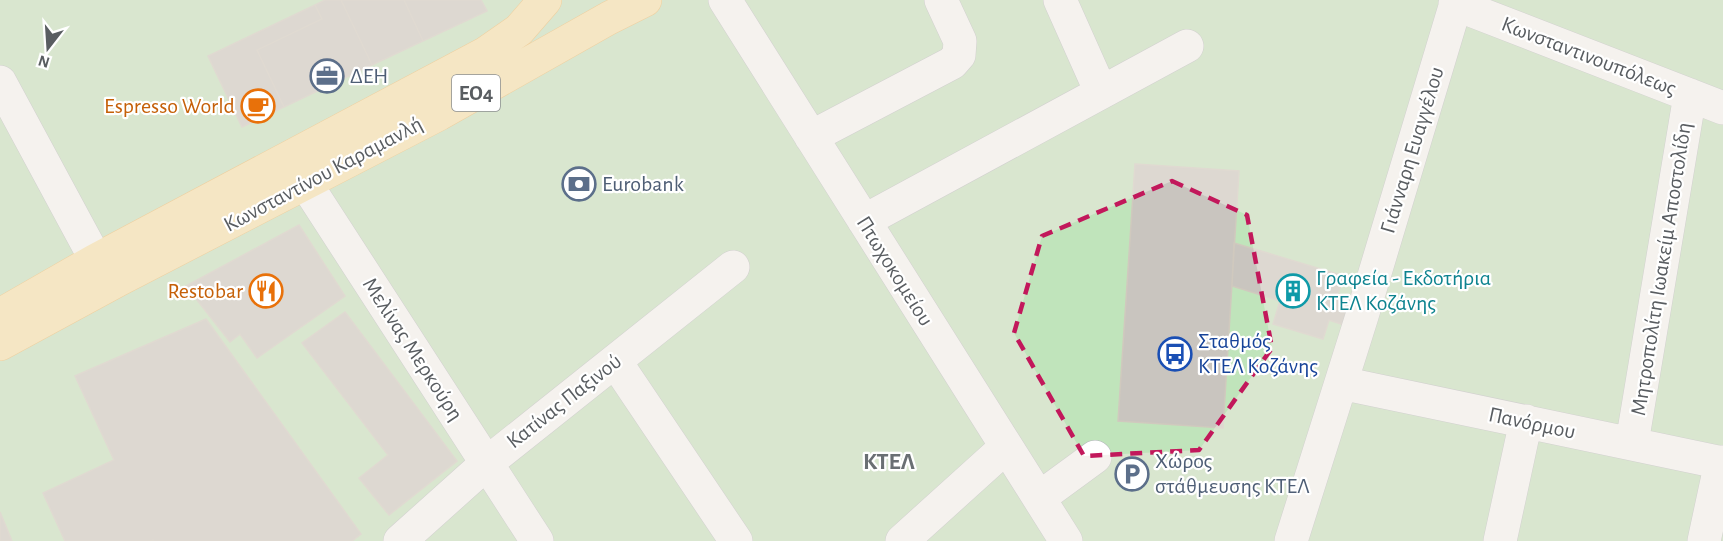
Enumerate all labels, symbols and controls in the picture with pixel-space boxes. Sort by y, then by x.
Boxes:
street label: Κωνσταντινουπόλεως [1499,13,1679,99]
north arrow [18,18,78,78]
text: N [36,52,52,71]
office icon: ΔΕΗ [309,58,345,94]
street label: Γιάνναρη Ευαγγέλου [1376,64,1448,236]
place label: ΔΕΗ [350,65,388,87]
road number: ΕΟ4 [452,75,500,111]
cafe icon: Espresso World [240,88,276,124]
place label: Espresso World [104,95,235,117]
street label: Κωνσταντίνου Καραμανλή [220,112,426,236]
street label: Μητροπολίτη Ιωακείμ Αποστολίδη [1627,121,1695,417]
bank icon: Eurobank [561,166,597,202]
place label: Eurobank [602,173,684,195]
street label: Πτωχοκομείου [853,212,937,330]
place label: Γραφεία - Εκδοτήρια ΚΤΕΛ Κοζάνης [1316,267,1491,314]
restaurant icon: Restobar [248,273,284,309]
building icon: Γραφεία - Εκδοτήρια ΚΤΕΛ Κοζάνης [1275,273,1311,309]
street label: Μελίνας Μερκούρη [359,274,467,424]
place label: Restobar [167,280,243,302]
place label: Σταθμός ΚΤΕΛ Κοζάνης [1198,330,1318,377]
bus stop icon: Σταθμός ΚΤΕΛ Κοζάνης [1157,336,1193,372]
street label: Κατίνας Παξινού [503,350,626,453]
street label: Πανόρμου [1487,403,1577,443]
district label: ΚΤΕΛ [863,450,915,474]
place label: Χώρος στάθμευσης ΚΤΕΛ [1155,450,1310,497]
parking icon: Χώρος στάθμευσης ΚΤΕΛ [1114,456,1150,492]

